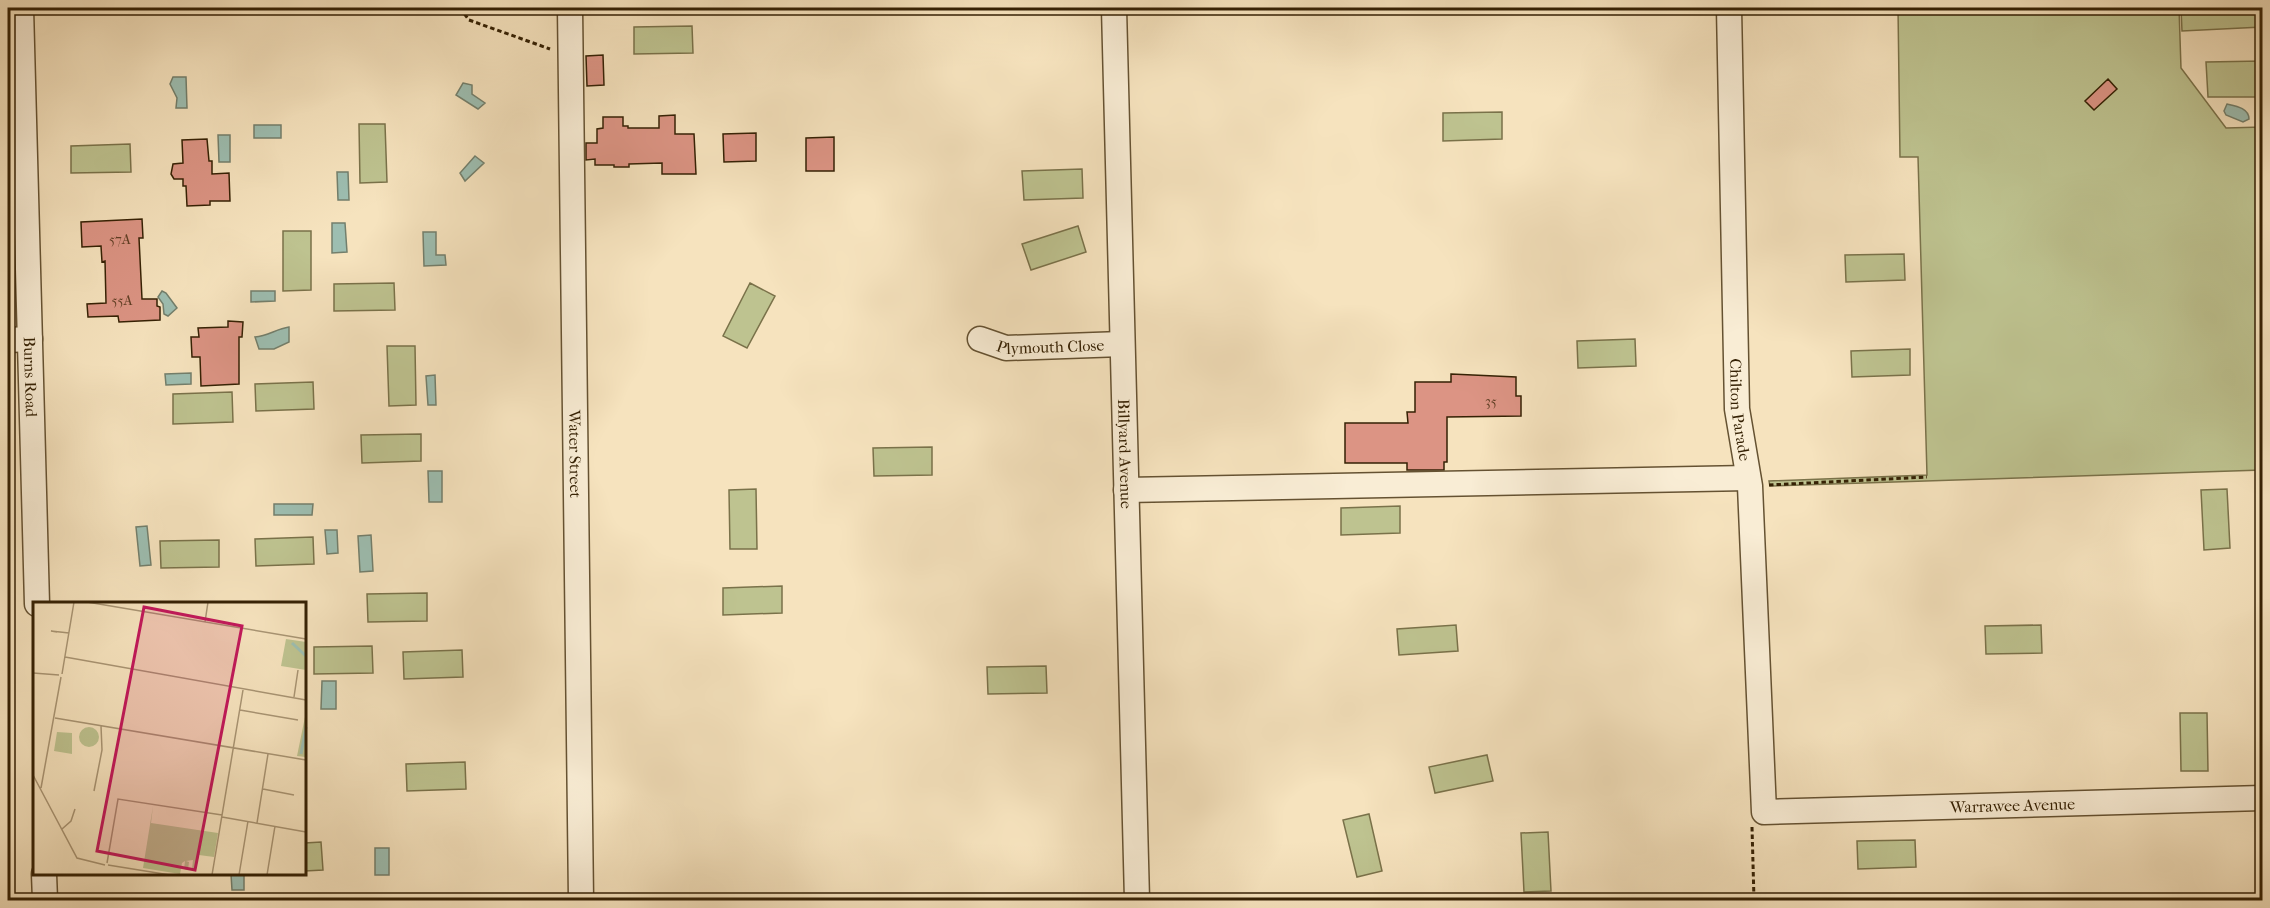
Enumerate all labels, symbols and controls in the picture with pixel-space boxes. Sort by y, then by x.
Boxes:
house number: 57A [109,231,132,248]
house number: 55A [111,292,133,309]
street label: Burns Road [20,336,41,418]
street label: Plymouth Close [994,336,1105,358]
street label: Chilton Parade [1726,358,1755,462]
house number: 35 [1485,393,1497,410]
street label: Billyard Avenue [1114,399,1136,509]
street label: Water Street [565,409,585,498]
inset map [33,602,306,875]
street label: Warrawee Avenue [1949,794,2075,817]

